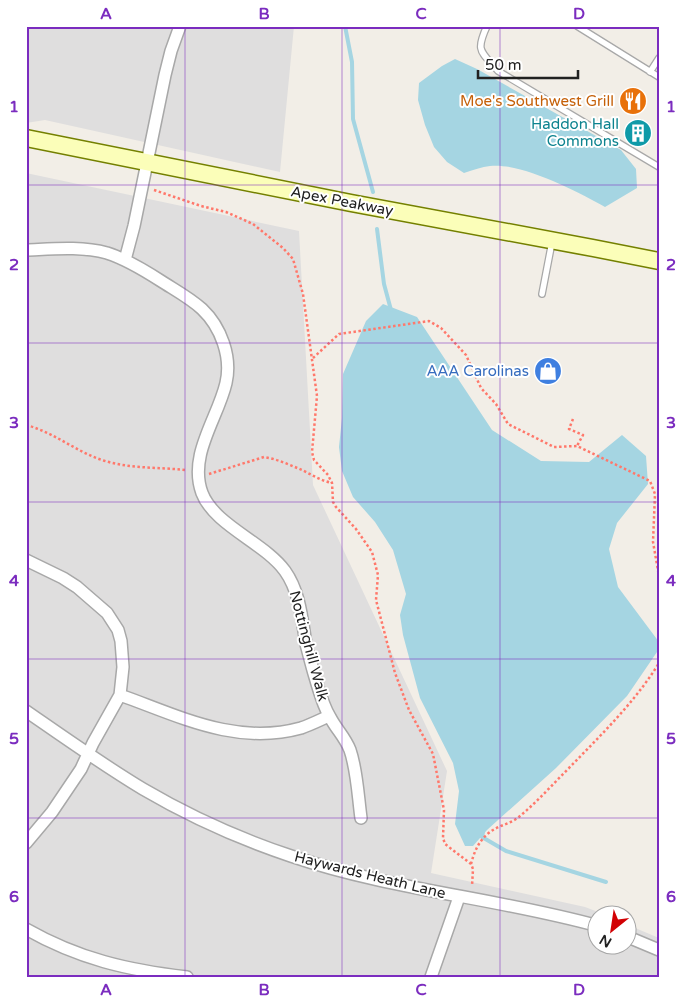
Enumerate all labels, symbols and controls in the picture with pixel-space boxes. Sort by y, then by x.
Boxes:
text: A [100,4,112,24]
text: B [258,4,270,24]
text: C [415,4,427,24]
text: D [573,4,585,24]
scale bar [478,48,578,80]
text: 50 m [485,56,522,74]
restaurant icon: Moe's Southwest Grill [618,86,648,116]
place label: Moe's Southwest Grill [460,92,614,110]
text: 1 [9,97,19,117]
text: 1 [666,97,676,117]
place label: Haddon Hall Commons [531,115,619,150]
building icon: Haddon Hall Commons [623,118,653,148]
street label: Apex Peakway [289,182,395,220]
text: 2 [9,255,19,275]
text: 2 [666,255,676,275]
shop icon: AAA Carolinas [533,356,563,386]
place label: AAA Carolinas [426,362,529,380]
text: 3 [9,413,19,433]
text: 3 [666,413,676,433]
text: 4 [9,571,19,591]
text: 4 [666,571,676,591]
street label: Nottinghill Walk [286,589,332,703]
text: 5 [9,729,19,749]
text: 5 [666,729,676,749]
street label: Haywards Heath Lane [292,847,448,903]
text: 6 [9,887,19,907]
text: 6 [666,887,676,907]
north arrow [588,906,638,956]
text: N [597,931,615,951]
text: A [100,980,112,1000]
text: B [258,980,270,1000]
text: C [415,980,427,1000]
text: D [573,980,585,1000]

